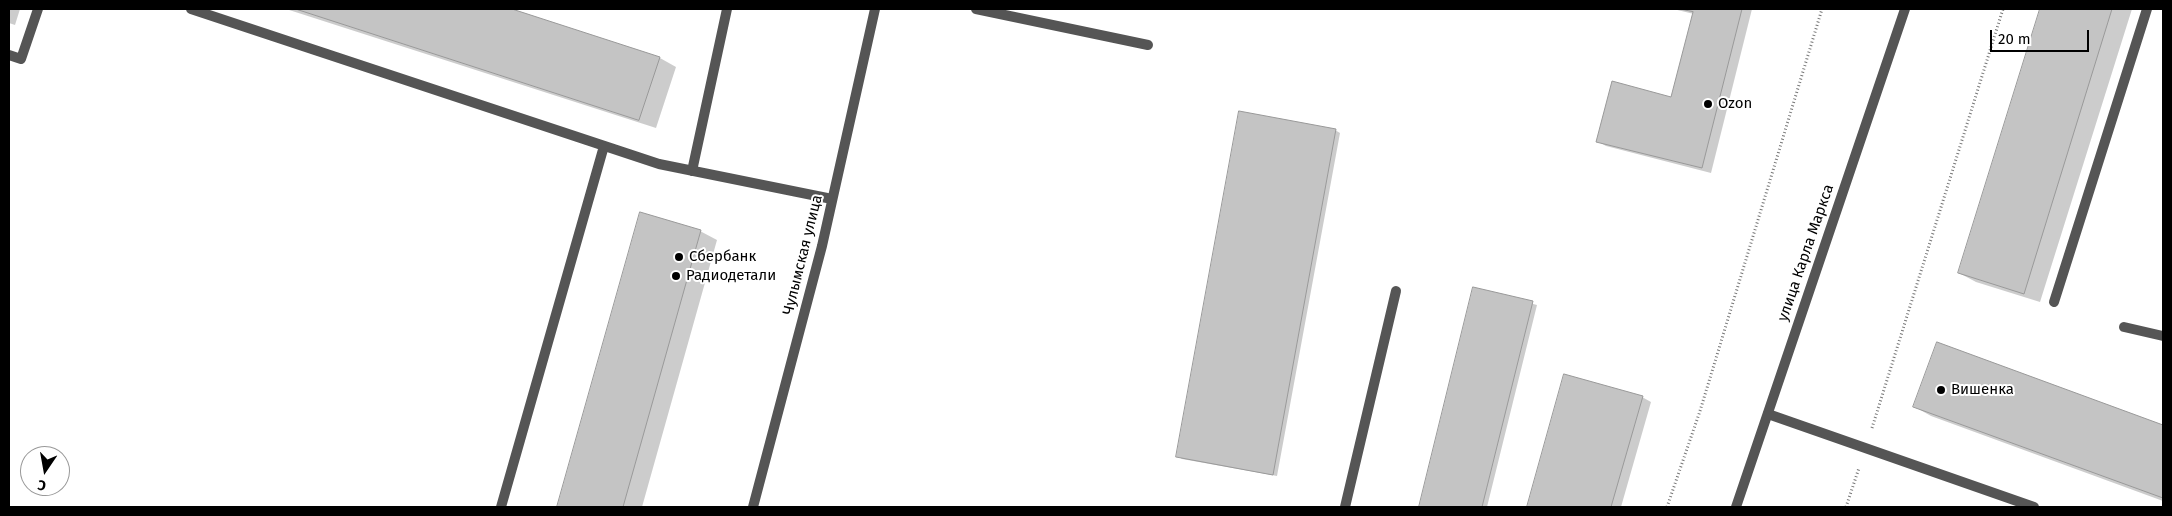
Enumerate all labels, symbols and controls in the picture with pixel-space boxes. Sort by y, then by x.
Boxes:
scale bar [1992,20,2091,52]
text: 20 m [1998,30,2031,48]
place label: Ozon [1718,95,1752,113]
marker: Ozon [1702,98,1714,110]
street label: улица Карла Маркса [1774,182,1838,324]
street label: Чулымская улица [779,193,827,317]
place label: Сбербанк [689,248,756,266]
marker: Сбербанк [673,251,685,263]
place label: Радиодетали [686,267,776,285]
marker: Радиодетали [670,270,682,282]
place label: Вишенка [1951,381,2014,399]
marker: Вишенка [1935,384,1947,396]
north arrow [20,446,70,496]
text: С [36,476,48,494]

